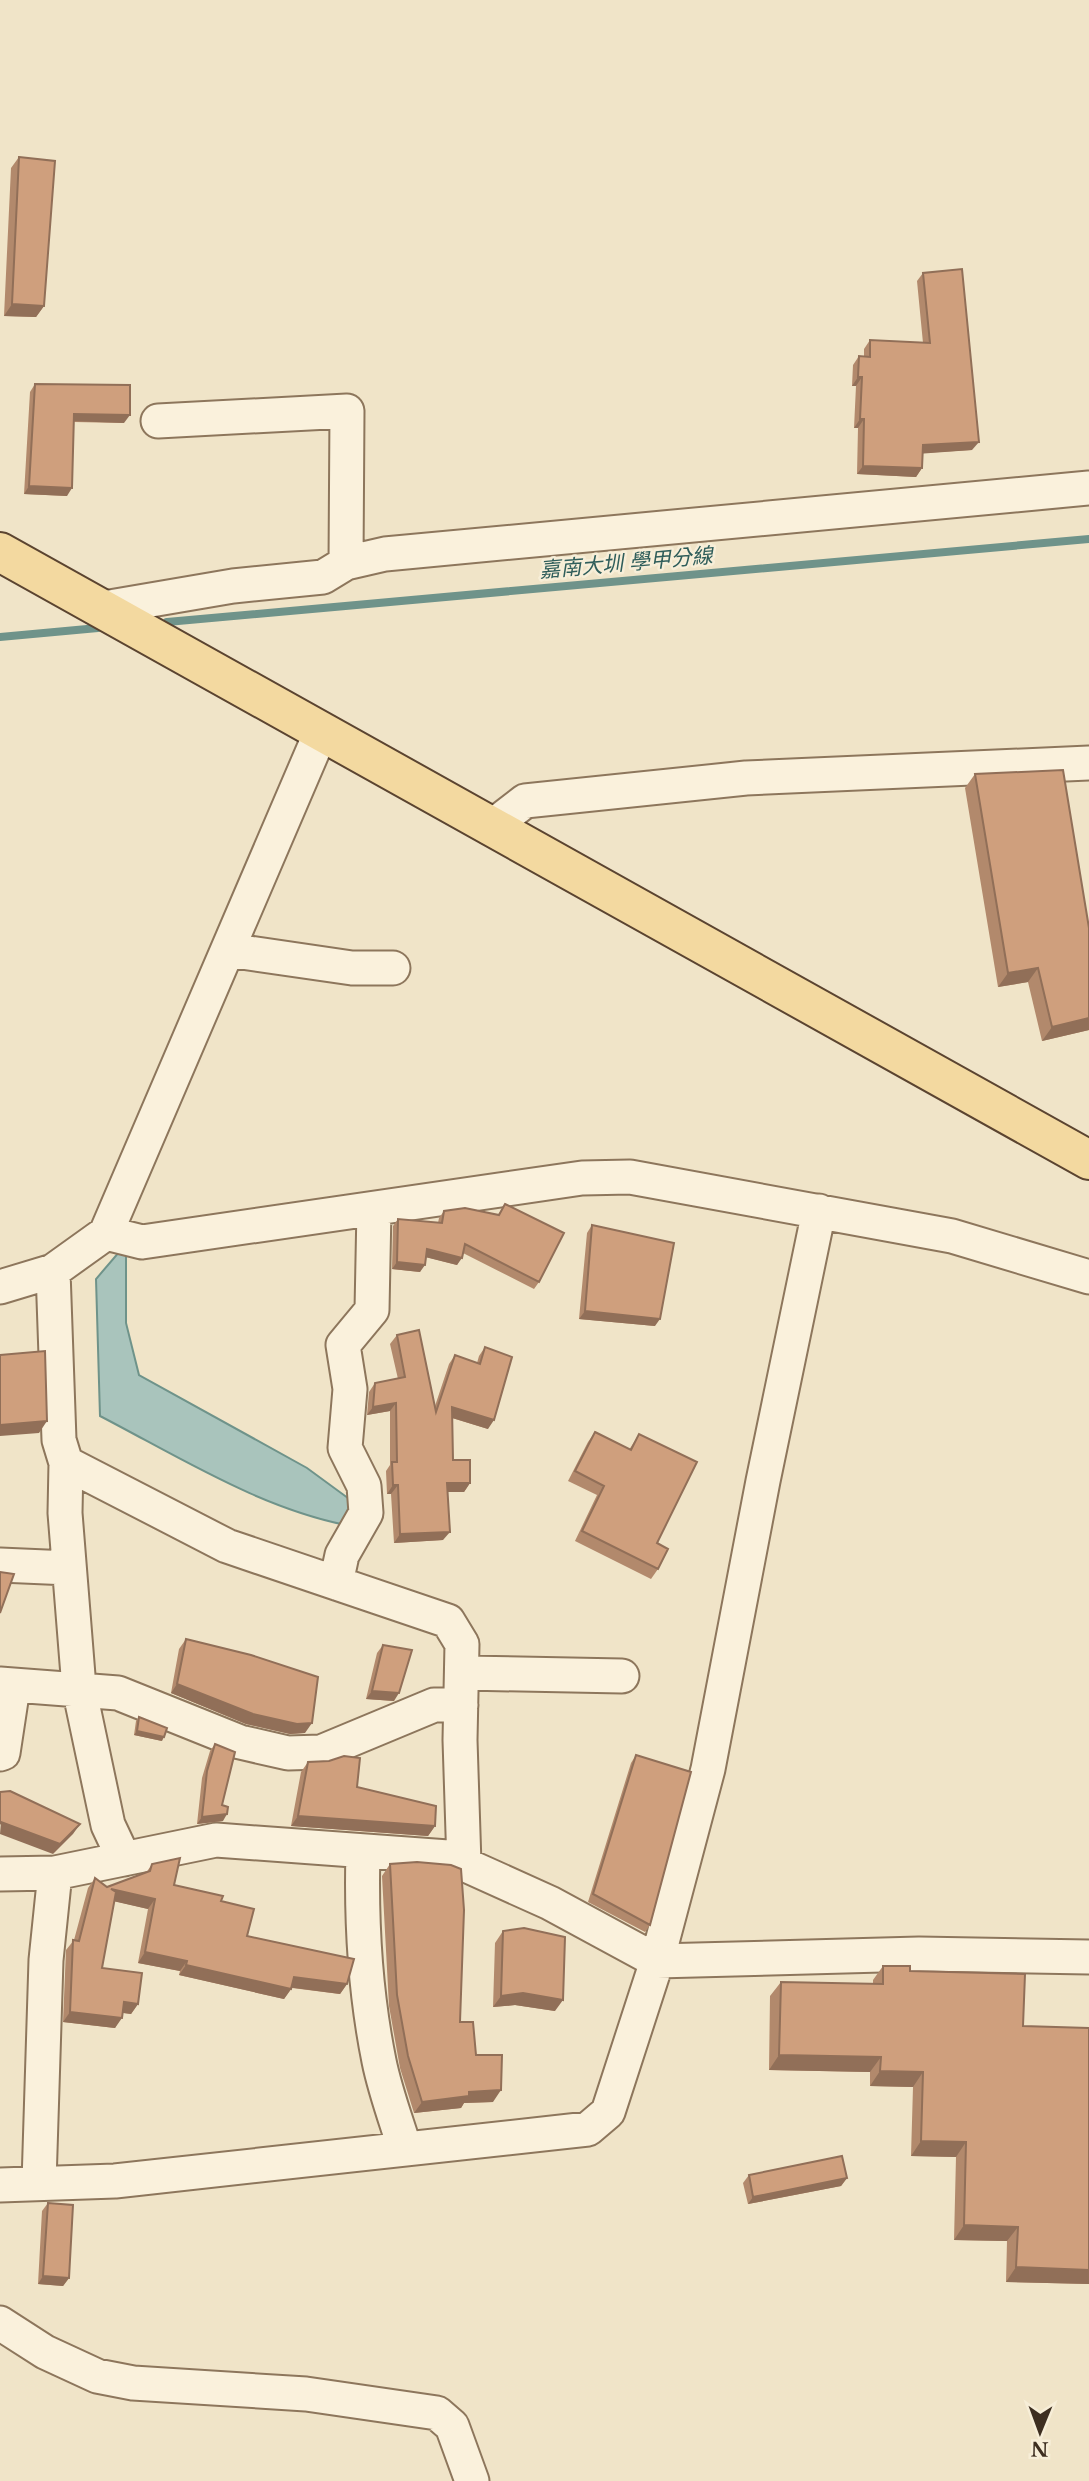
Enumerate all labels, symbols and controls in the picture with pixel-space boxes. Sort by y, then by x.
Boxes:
water label: 嘉南大圳 學甲分線 [538,542,716,584]
north arrow [1005,2397,1075,2467]
text: N [1030,2437,1049,2460]

